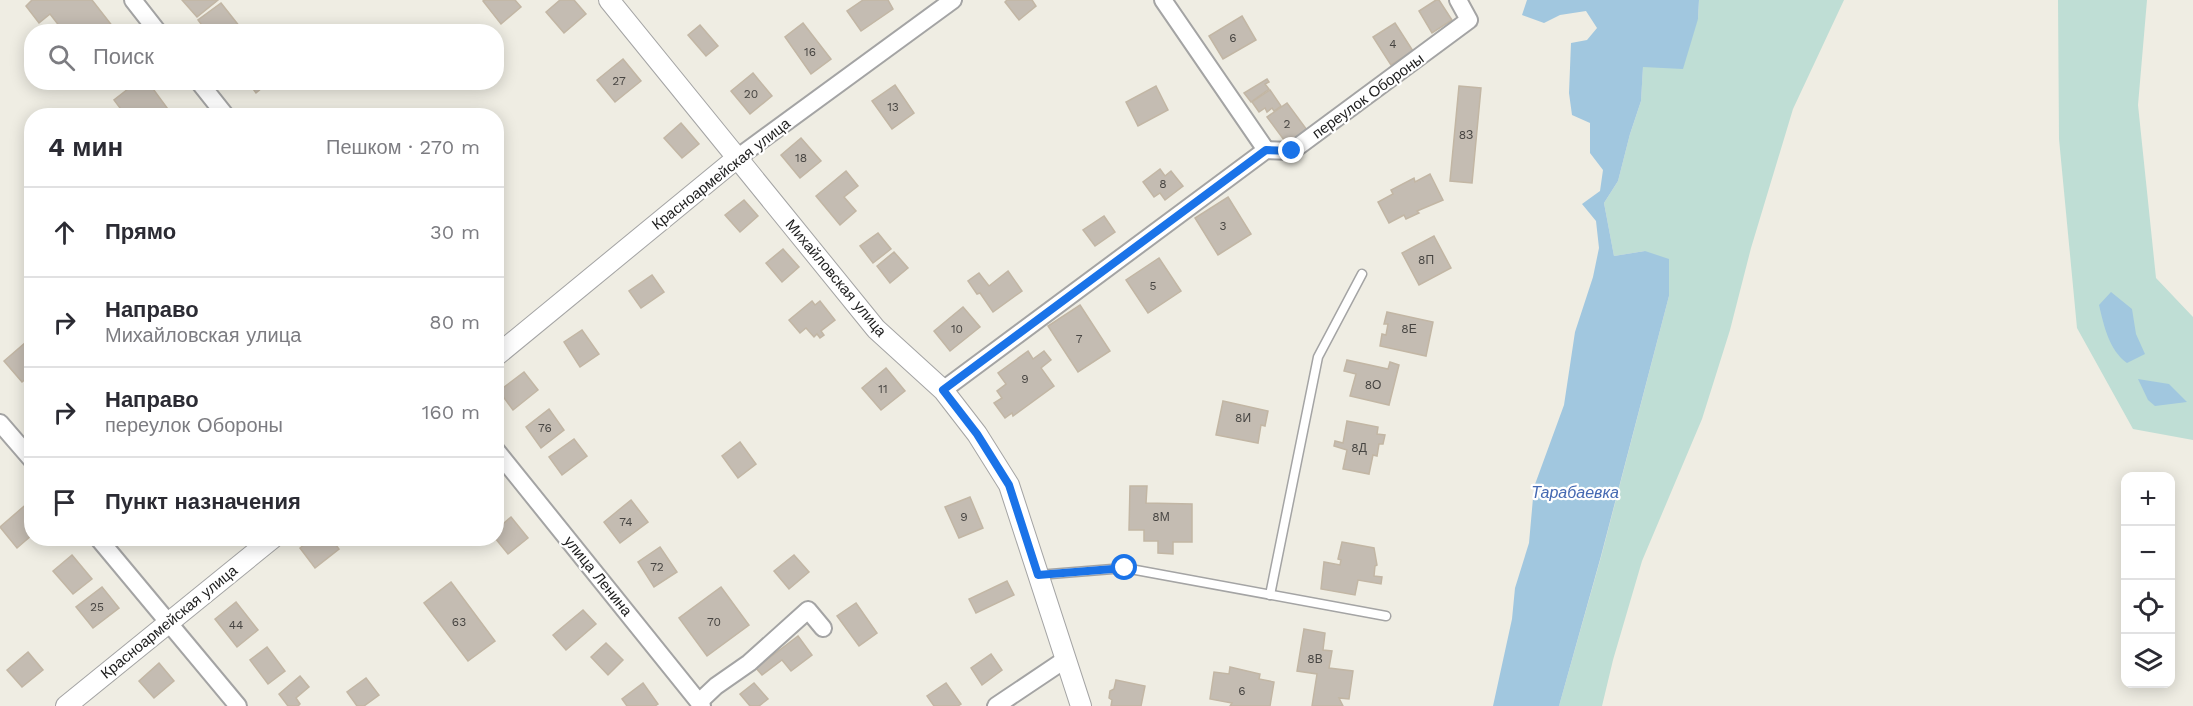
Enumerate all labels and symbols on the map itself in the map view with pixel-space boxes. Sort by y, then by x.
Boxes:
house number: 6 [1229,31,1237,45]
house number: 4 [1389,37,1397,51]
house number: 16 [804,45,816,59]
street label: переулок Обороны [1309,49,1427,143]
house number: 27 [612,74,626,88]
house number: 20 [744,87,758,101]
house number: 13 [887,100,899,114]
street label: Красноармейская улица [648,114,794,234]
house number: 2 [1284,117,1291,131]
house number: 8З [1459,128,1473,142]
route end [1278,137,1304,163]
house number: 18 [795,151,807,165]
house number: 8 [1159,177,1167,191]
street label: Михайловская улица [782,216,891,341]
house number: 3 [1220,219,1227,233]
house number: 8П [1418,253,1434,267]
house number: 5 [1150,279,1157,293]
house number: 10 [951,322,963,336]
house number: 8Е [1401,322,1417,336]
house number: 7 [1076,332,1083,346]
house number: 9 [1021,372,1029,386]
house number: 8О [1365,378,1381,392]
house number: 11 [878,382,888,396]
house number: 8И [1235,411,1251,425]
house number: 76 [538,421,552,435]
house number: 8Д [1351,441,1367,455]
water label: Тарабаевка [1531,483,1619,502]
house number: 9 [960,510,968,524]
house number: 8М [1152,510,1170,524]
house number: 74 [619,515,633,529]
street label: улица Ленина [560,532,636,620]
route start [1111,554,1137,580]
house number: 72 [650,560,664,574]
street label: Красноармейская улица [97,561,241,683]
house number: 25 [90,600,104,614]
house number: 63 [452,615,466,629]
house number: 70 [707,615,721,629]
house number: 44 [229,618,243,632]
house number: 8В [1307,652,1323,666]
house number: 6 [1238,684,1246,698]

